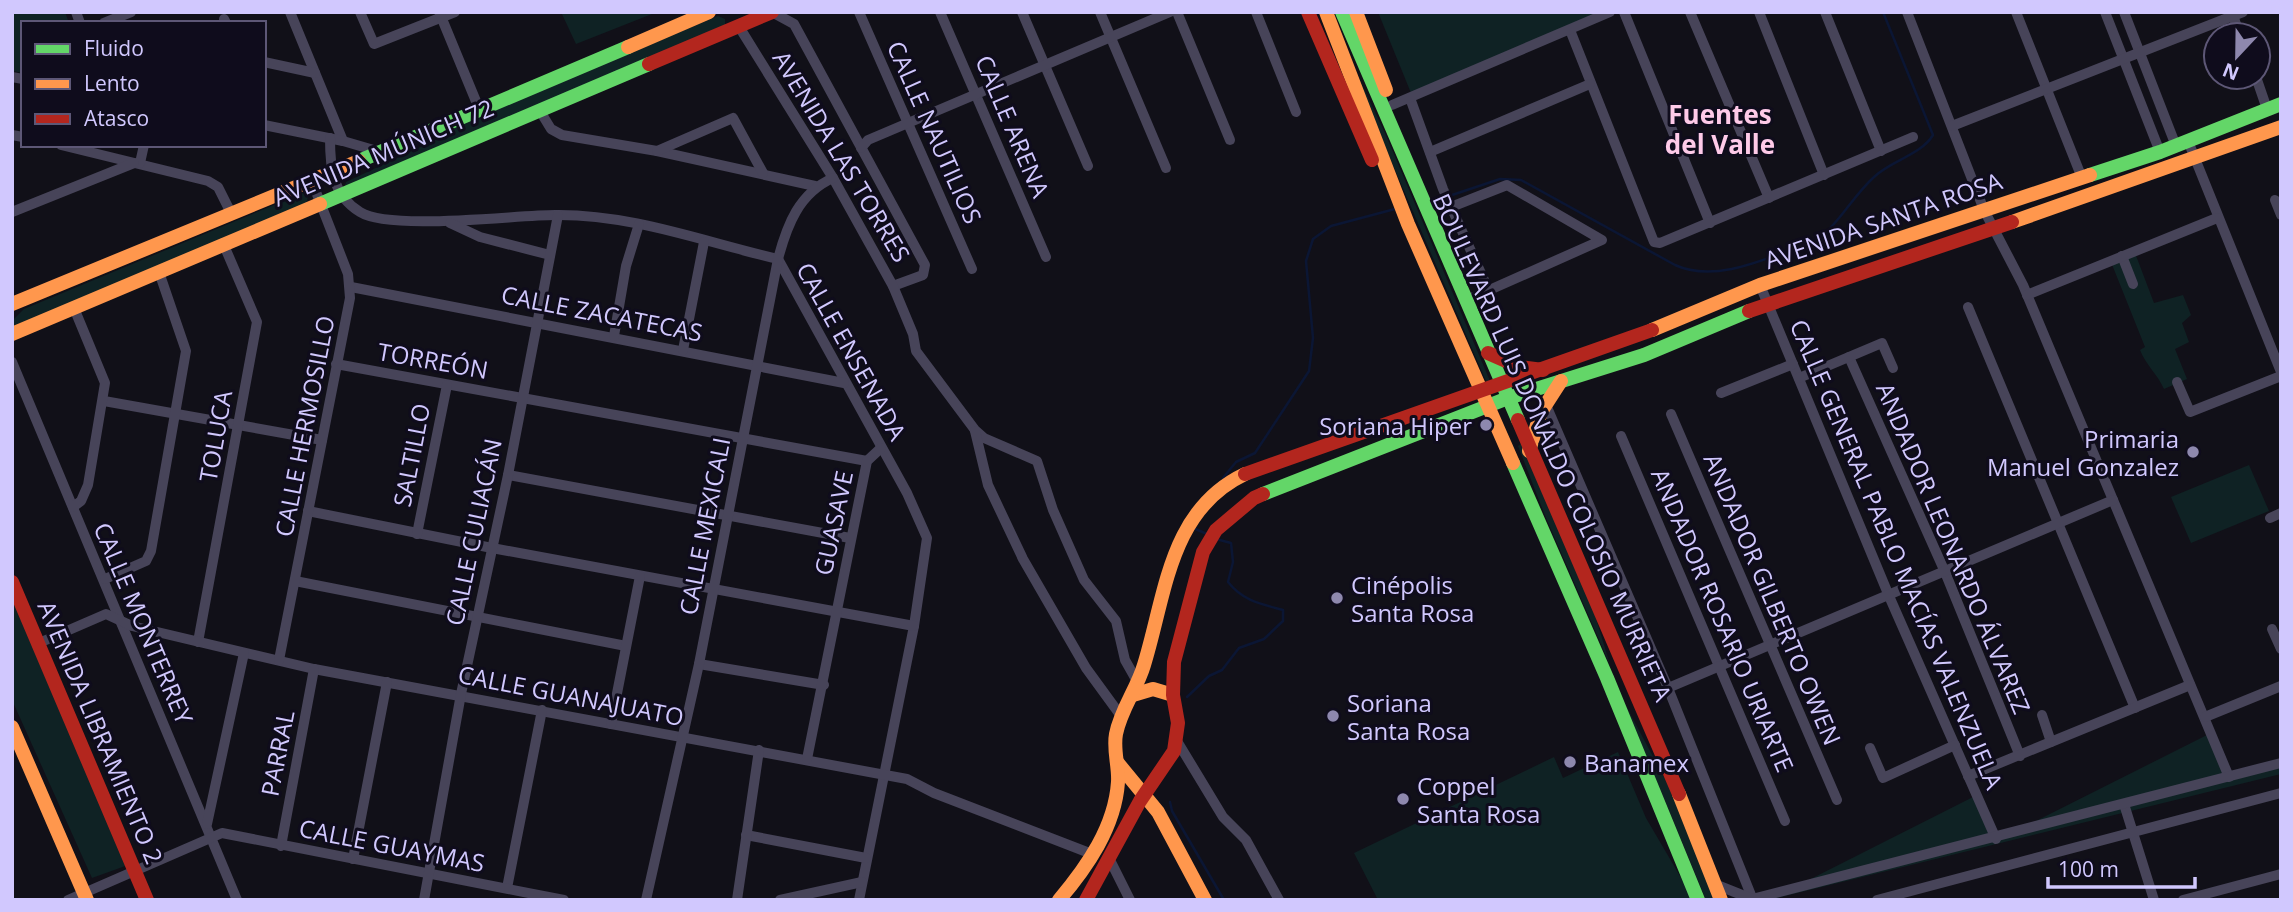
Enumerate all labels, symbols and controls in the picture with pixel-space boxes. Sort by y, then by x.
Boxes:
legend [21,21,266,147]
north arrow [2202,21,2272,91]
text: Fluido [84,34,144,62]
street label: CALLE NAUTILIOS [880,35,990,229]
street label: AVENIDA LAS TORRES [766,44,918,268]
street label: CALLE ARENA [968,50,1058,203]
text: N [2219,57,2243,87]
text: Lento [84,69,140,97]
street label: AVENIDA MÚNICH 72 [268,91,498,213]
district label: Fuentes del Valle [1665,96,1775,162]
text: Atasco [84,104,149,132]
street label: AVENIDA SANTA ROSA [1760,164,2007,276]
street label: BOULEVARD LUIS DONALDO COLOSIO MURRIETA [1426,188,1681,707]
street label: CALLE ENSENADA [789,256,915,447]
street label: CALLE ZACATECAS [499,277,705,349]
street label: CALLE HERMOSILLO [266,313,342,539]
street label: CALLE GENERAL PABLO MACÍAS VALENZUELA [1783,314,2012,795]
street label: TORREÓN [375,334,491,386]
street label: ANDADOR LEONARDO ÁLVAREZ [1869,377,2039,719]
street label: TOLUCA [191,387,239,484]
street label: SALTILLO [385,401,437,509]
place label: Soriana Hiper [1319,409,1472,442]
marker: Soriana Hiper [1478,417,1494,433]
place label: Primaria Manuel Gonzalez [1987,422,2179,483]
street label: CALLE CULIACÁN [437,435,509,629]
street label: CALLE MEXICALI [671,435,737,617]
marker: Primaria Manuel Gonzalez [2185,444,2201,460]
street label: ANDADOR GILBERTO OWEN [1697,448,1849,750]
street label: ANDADOR ROSARIO URIARTE [1644,463,1802,777]
street label: GUASAVE [806,468,860,578]
street label: CALLE MONTERREY [87,517,202,729]
place label: Cinépolis Santa Rosa [1351,568,1474,629]
marker: Cinépolis Santa Rosa [1329,590,1345,606]
street label: AVENIDA LIBRAMIENTO 2 [31,595,171,869]
street label: CALLE GUANAJUATO [455,657,687,733]
place label: Soriana Santa Rosa [1347,686,1470,747]
street label: PARRAL [253,707,301,799]
marker: Soriana Santa Rosa [1325,708,1341,724]
place label: Banamex [1584,746,1690,779]
marker: Banamex [1562,754,1578,770]
place label: Coppel Santa Rosa [1417,769,1540,830]
marker: Coppel Santa Rosa [1395,791,1411,807]
street label: CALLE GUAYMAS [296,811,488,879]
scale bar [2048,846,2195,890]
text: 100 m [2058,855,2119,883]

